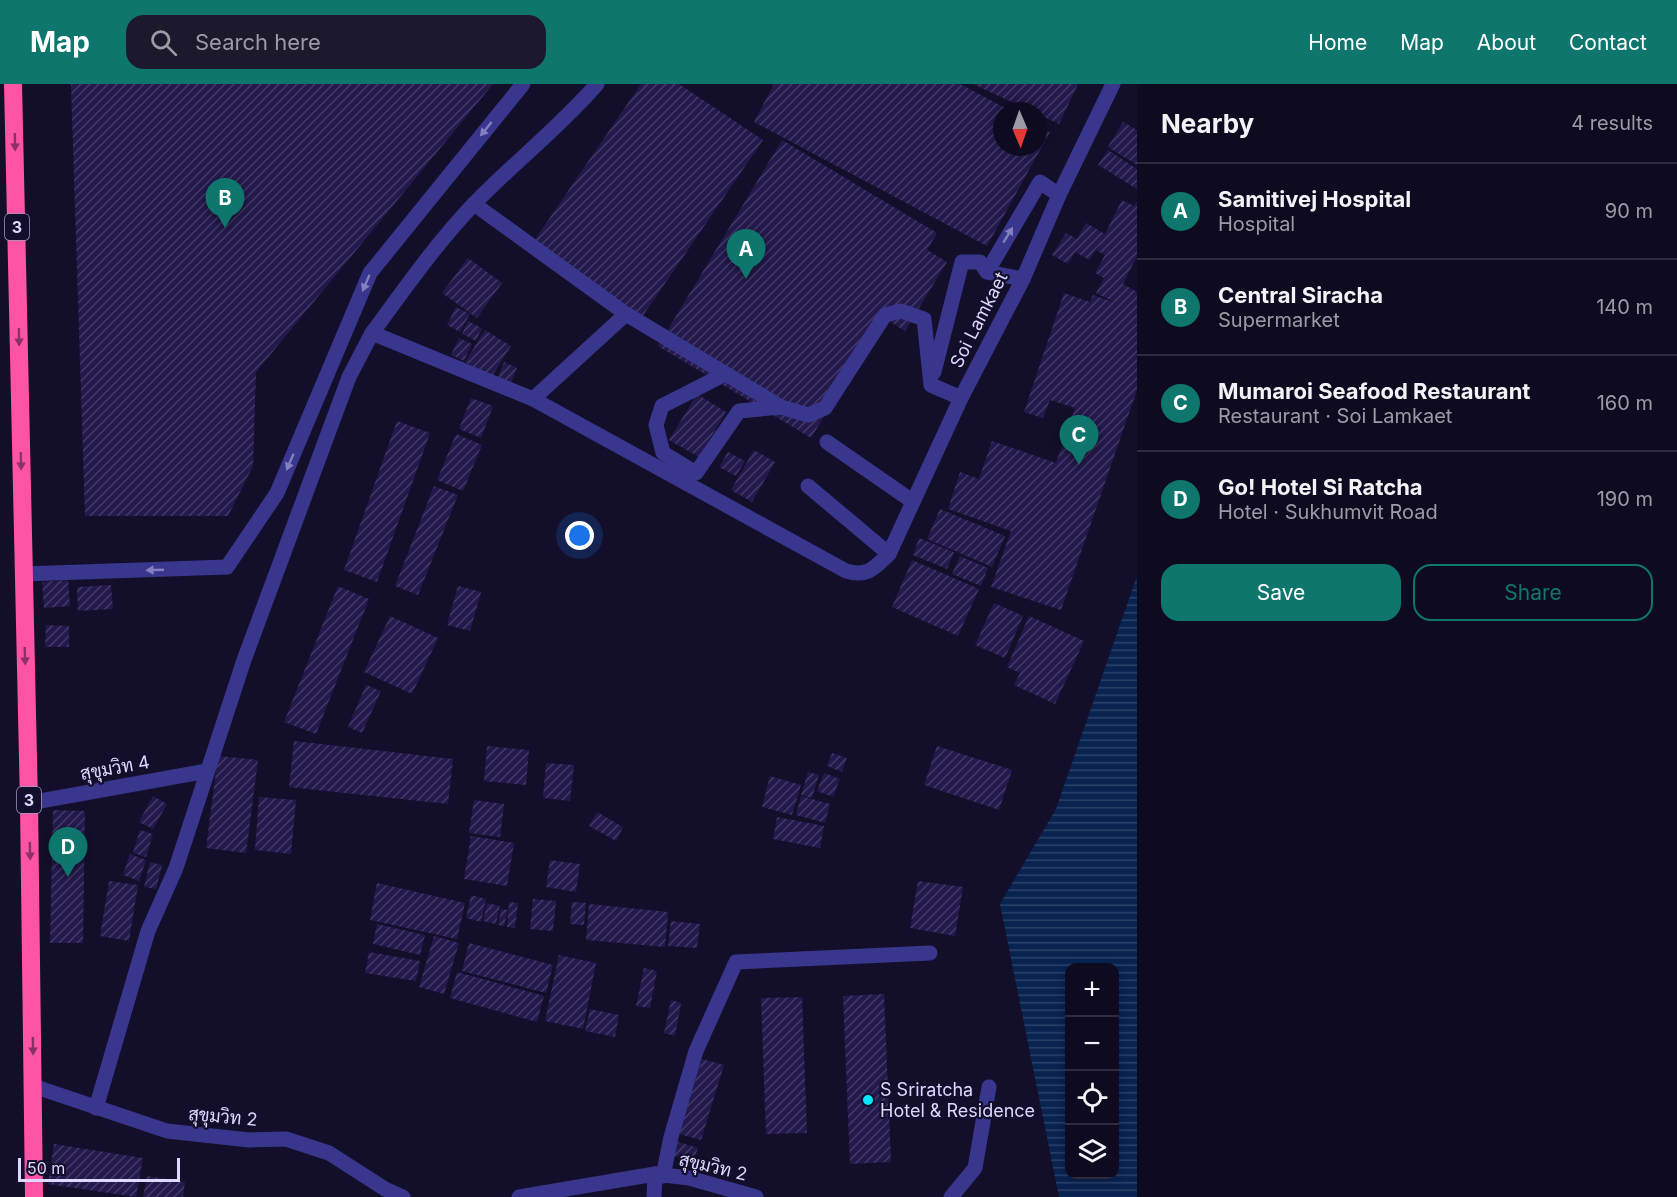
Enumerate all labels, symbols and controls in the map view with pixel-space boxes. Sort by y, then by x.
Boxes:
search box [126,15,546,69]
text: Map [30,25,90,59]
icon: search [147,26,180,59]
text: Search here [195,29,321,55]
text: Home [1308,30,1367,55]
text: Map [1400,30,1444,55]
text: About [1477,30,1536,55]
text: Contact [1569,30,1647,55]
north arrow [993,102,1047,156]
text: Nearby [1161,108,1254,139]
text: 4 results [1571,111,1653,135]
one-way arrow [481,122,493,137]
one-way arrow [10,133,20,152]
pin: B [206,178,244,228]
text: Samitivej Hospital [1218,186,1411,212]
text: A [1173,199,1188,223]
text: 90 m [1605,199,1653,223]
text: Hospital [1218,212,1295,236]
road number: 3 [5,214,29,240]
one-way arrow [1003,227,1014,243]
pin: A [726,230,766,279]
street label: Soi Lamkaet [946,268,1012,371]
one-way arrow [361,274,371,292]
text: Central Siracha [1218,282,1383,308]
text: B [1174,295,1187,319]
text: 140 m [1596,295,1653,319]
text: Supermarket [1218,308,1340,332]
one-way arrow [14,328,24,347]
text: Mumaroi Seafood Restaurant [1218,378,1530,404]
text: C [1173,391,1188,415]
text: 160 m [1597,391,1653,415]
text: Restaurant · Soi Lamkaet [1218,404,1452,428]
pin: C [1060,416,1098,465]
one-way arrow [16,452,26,471]
one-way arrow [285,453,294,471]
text: Go! Hotel Si Ratcha [1218,474,1423,500]
text: D [1173,487,1188,511]
text: 190 m [1597,487,1653,511]
text: Hotel · Sukhumvit Road [1218,500,1438,524]
your location [565,521,594,550]
button: Save [1161,564,1401,621]
button: Share [1413,564,1653,621]
one-way arrow [145,565,164,574]
one-way arrow [20,647,30,666]
street label: สุขุมวิท 4 [79,751,152,786]
road number: 3 [17,787,41,813]
pin: D [48,828,88,877]
one-way arrow [25,842,35,861]
map controls [1065,963,1119,1179]
button: + [1065,963,1119,1017]
button: − [1065,1017,1119,1071]
one-way arrow [28,1037,38,1056]
button: locate [1065,1071,1119,1125]
place label: S Sriratcha Hotel & Residence [880,1079,1035,1121]
marker: S Sriratcha Hotel & Residence [861,1093,875,1107]
street label: สุขุมวิท 2 [187,1103,258,1132]
button: layers [1065,1125,1119,1179]
street label: สุขุมวิท 2 [677,1148,749,1186]
scale bar [18,1155,180,1182]
text: 50 m [27,1158,65,1178]

